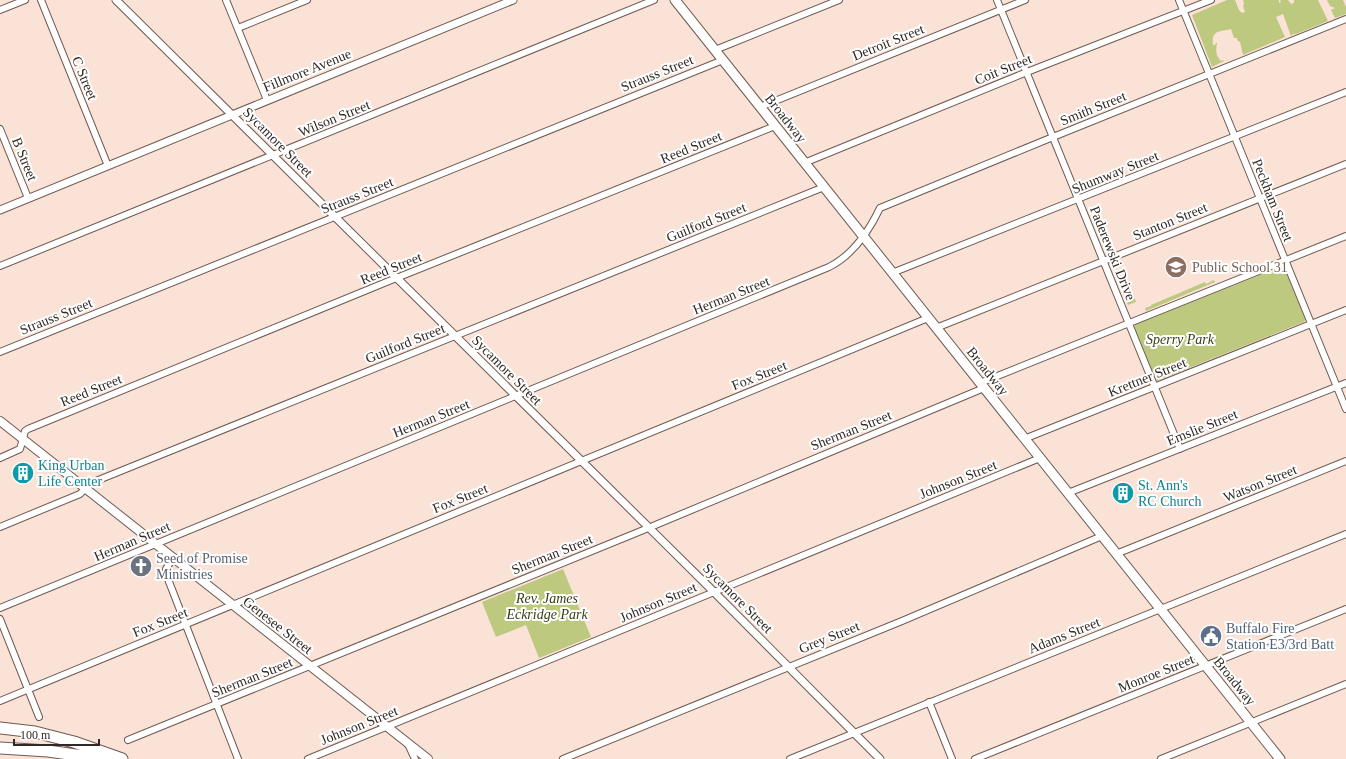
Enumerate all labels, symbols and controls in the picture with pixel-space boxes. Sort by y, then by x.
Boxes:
street label: Detroit Street [850,21,926,64]
street label: Fillmore Avenue [261,46,353,95]
street label: Coit Street [972,51,1034,88]
street label: Strauss Street [619,52,696,95]
street label: C Street [69,54,100,102]
street label: Smith Street [1058,88,1128,128]
street label: Broadway [762,91,809,146]
street label: Wilson Street [296,97,372,140]
street label: Sycamore Street [240,104,316,180]
street label: Reed Street [658,128,724,167]
street label: B Street [9,135,40,183]
street label: Shumway Street [1070,148,1161,197]
street label: Peckham Street [1249,157,1296,244]
street label: Strauss Street [319,174,396,217]
street label: Guilford Street [664,200,748,245]
street label: Stanton Street [1131,200,1210,243]
street label: Paderewski Drive [1087,204,1138,302]
street label: Reed Street [358,249,424,288]
school or university icon: Public School 31 [1163,254,1189,280]
place label: Public School 31 [1192,260,1288,275]
street label: Herman Street [691,273,772,318]
street label: Strauss Street [18,295,95,338]
street label: Guilford Street [363,321,447,366]
street label: Sycamore Street [469,332,545,408]
park label: Sperry Park [1146,332,1215,347]
street label: Broadway [964,344,1012,398]
street label: Krettner Street [1106,355,1188,400]
street label: Fox Street [730,358,789,393]
street label: Reed Street [58,371,124,410]
street label: Herman Street [391,396,472,441]
street label: Emslie Street [1165,406,1240,448]
street label: Sherman Street [809,407,894,454]
street label: Johnson Street [917,457,999,502]
place label: King Urban Life Center [38,458,105,489]
building icon: King Urban Life Center [10,460,36,486]
street label: Watson Street [1221,462,1299,505]
place label: St. Ann's RC Church [1138,478,1201,509]
building icon: St. Ann's RC Church [1110,480,1136,506]
street label: Fox Street [431,481,490,516]
street label: Herman Street [92,519,173,564]
street label: Sherman Street [510,531,595,578]
place label: Seed of Promise Ministries [156,551,248,582]
church icon: Seed of Promise Ministries [128,553,154,579]
street label: Sycamore Street [700,560,776,636]
street label: Johnson Street [617,579,699,625]
park label: Rev. James Eckridge Park [505,591,588,622]
street label: Genesee Street [240,594,315,657]
street label: Fox Street [131,605,190,640]
street label: Adams Street [1026,614,1102,657]
street label: Grey Street [797,618,862,656]
place label: Buffalo Fire Station E3/3rd Batt [1226,621,1334,652]
public building icon: Buffalo Fire Station E3/3rd Batt [1198,623,1224,649]
street label: Monroe Street [1116,651,1196,695]
street label: Sherman Street [210,654,295,701]
street label: Broadway [1211,654,1259,708]
street label: Johnson Street [318,703,400,748]
scale bar [14,721,99,747]
text: 100 m [20,728,51,742]

